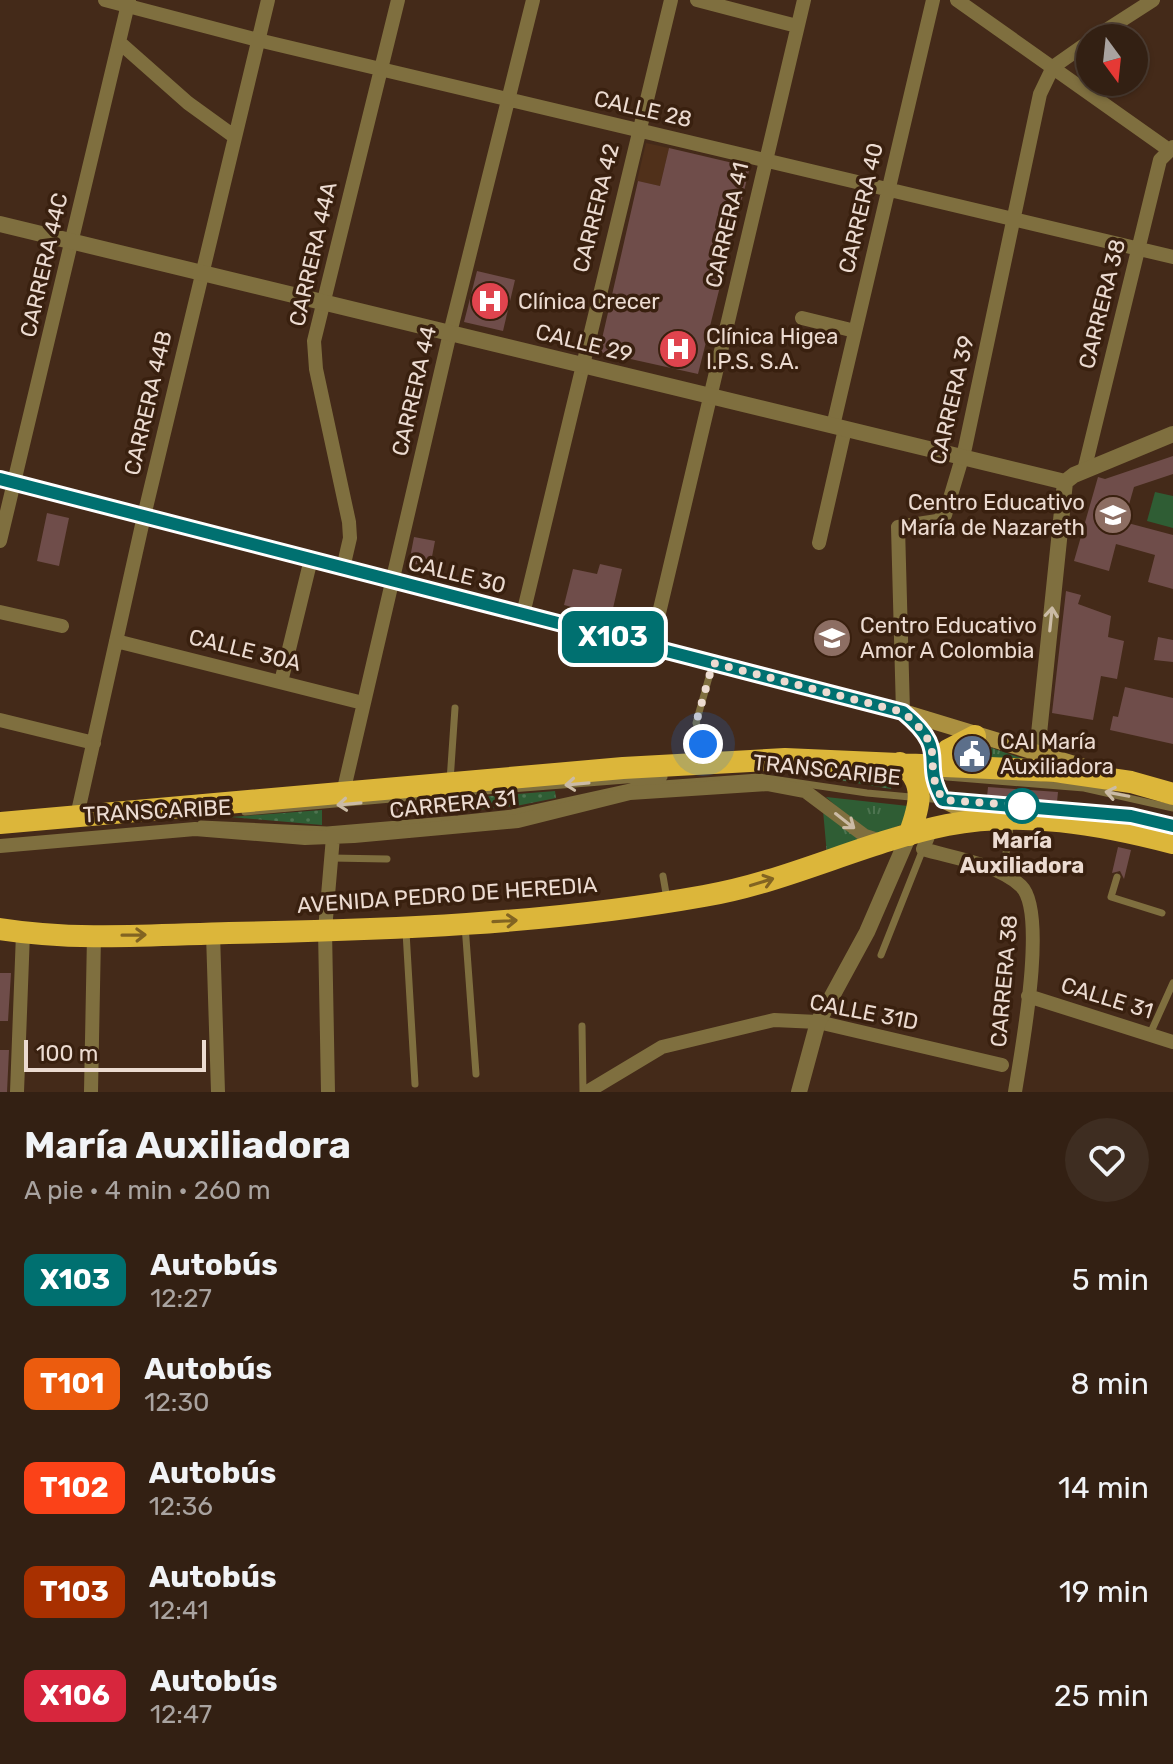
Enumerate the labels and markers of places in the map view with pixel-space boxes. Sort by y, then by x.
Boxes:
hospital icon: Clínica Crecer [469,280,511,322]
place label: Clínica Crecer [518,288,660,315]
place label: Clínica Higea I.P.S. S.A. [706,323,838,375]
hospital icon: Clínica Higea I.P.S. S.A. [657,328,699,370]
place label: Centro Educativo María de Nazareth [900,489,1085,541]
school or university icon: Centro Educativo María de Nazareth [1092,494,1134,536]
place label: Centro Educativo Amor A Colombia [860,612,1037,664]
school or university icon: Centro Educativo Amor A Colombia [811,617,853,659]
place label: CAI María Auxiliadora [1000,728,1114,780]
public building icon: CAI María Auxiliadora [951,733,993,775]
marker: María Auxiliadora [1005,789,1039,823]
place label: María Auxiliadora [960,827,1084,879]

